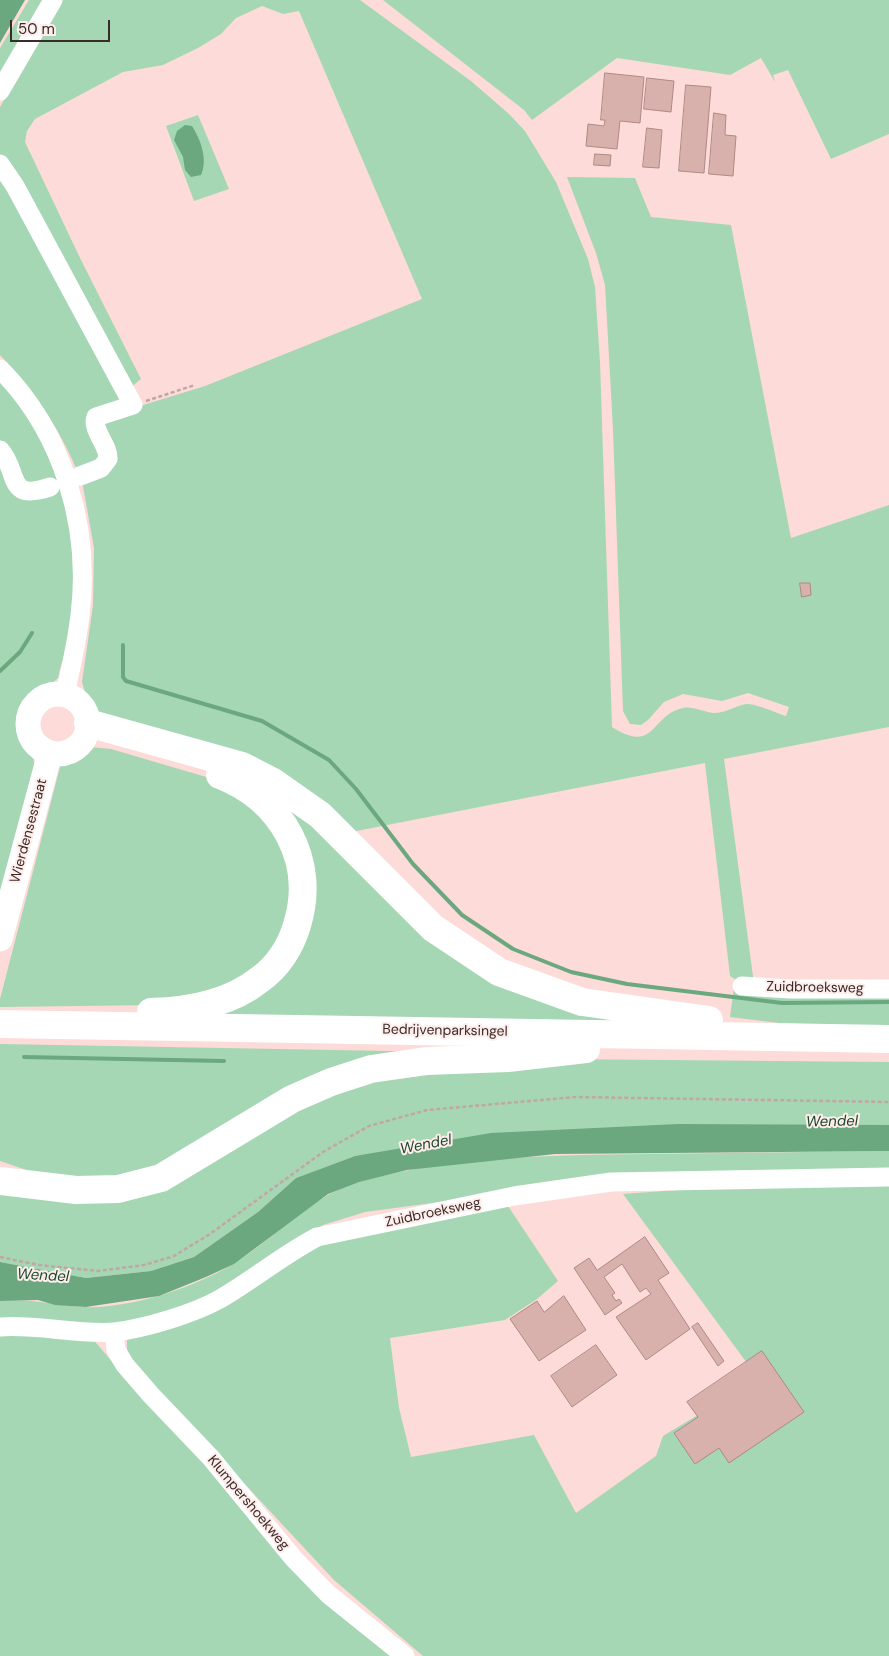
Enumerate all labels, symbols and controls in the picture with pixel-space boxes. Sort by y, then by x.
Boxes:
scale bar [12,10,112,42]
text: 50 m [18,19,55,39]
street label: Wierdensestraat [7,777,51,885]
street label: Zuidbroeksweg [766,979,864,997]
street label: Bedrijvenparksingel [382,1022,508,1040]
water label: Wendel [806,1113,858,1131]
water label: Wendel [399,1131,453,1159]
street label: Zuidbroeksweg [384,1195,482,1231]
water label: Wendel [16,1266,70,1286]
street label: Klumpershoekweg [204,1452,292,1554]

